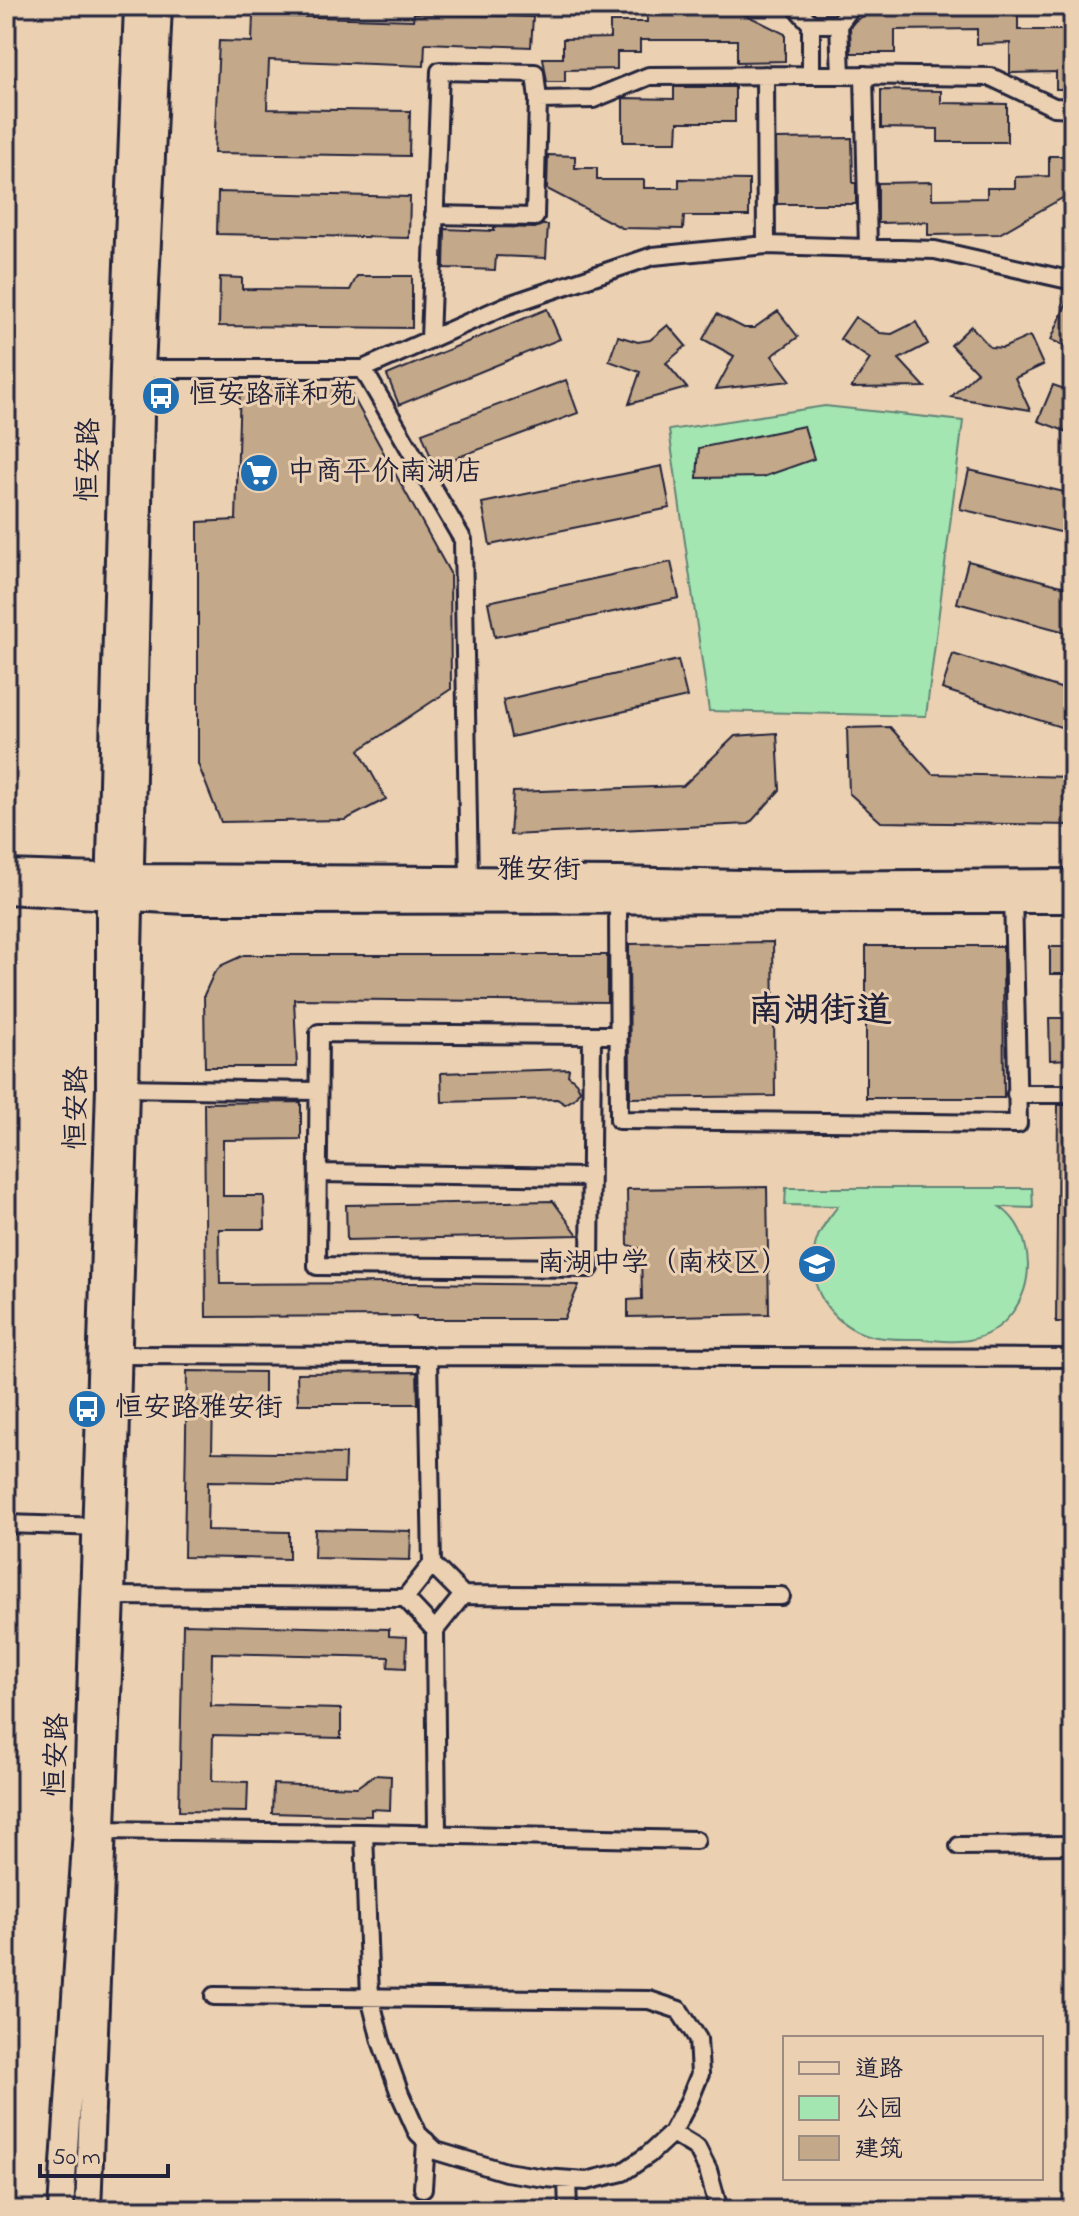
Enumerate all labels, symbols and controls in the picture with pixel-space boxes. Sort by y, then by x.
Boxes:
bus stop icon: 恒安路祥和苑 [140,375,182,417]
place label: 恒安路祥和苑 [189,376,357,417]
street label: 恒安路 [69,418,111,502]
supermarket icon: 中商平价南湖店 [238,452,280,494]
place label: 中商平价南湖店 [287,453,483,494]
street label: 雅安街 [497,851,581,892]
district label: 南湖街道 [748,986,892,1039]
street label: 恒安路 [57,1066,99,1150]
school or university icon: 南湖中学（南校区） [796,1243,838,1285]
place label: 南湖中学（南校区） [537,1244,789,1285]
bus stop icon: 恒安路雅安街 [66,1388,108,1430]
place label: 恒安路雅安街 [115,1389,283,1430]
street label: 恒安路 [36,1712,80,1798]
legend [783,2036,1043,2180]
text: 道路 [855,2053,903,2088]
text: 公园 [855,2093,903,2128]
scale bar [40,2128,168,2178]
text: 建筑 [855,2133,903,2168]
text: 50 m [52,2141,101,2176]

